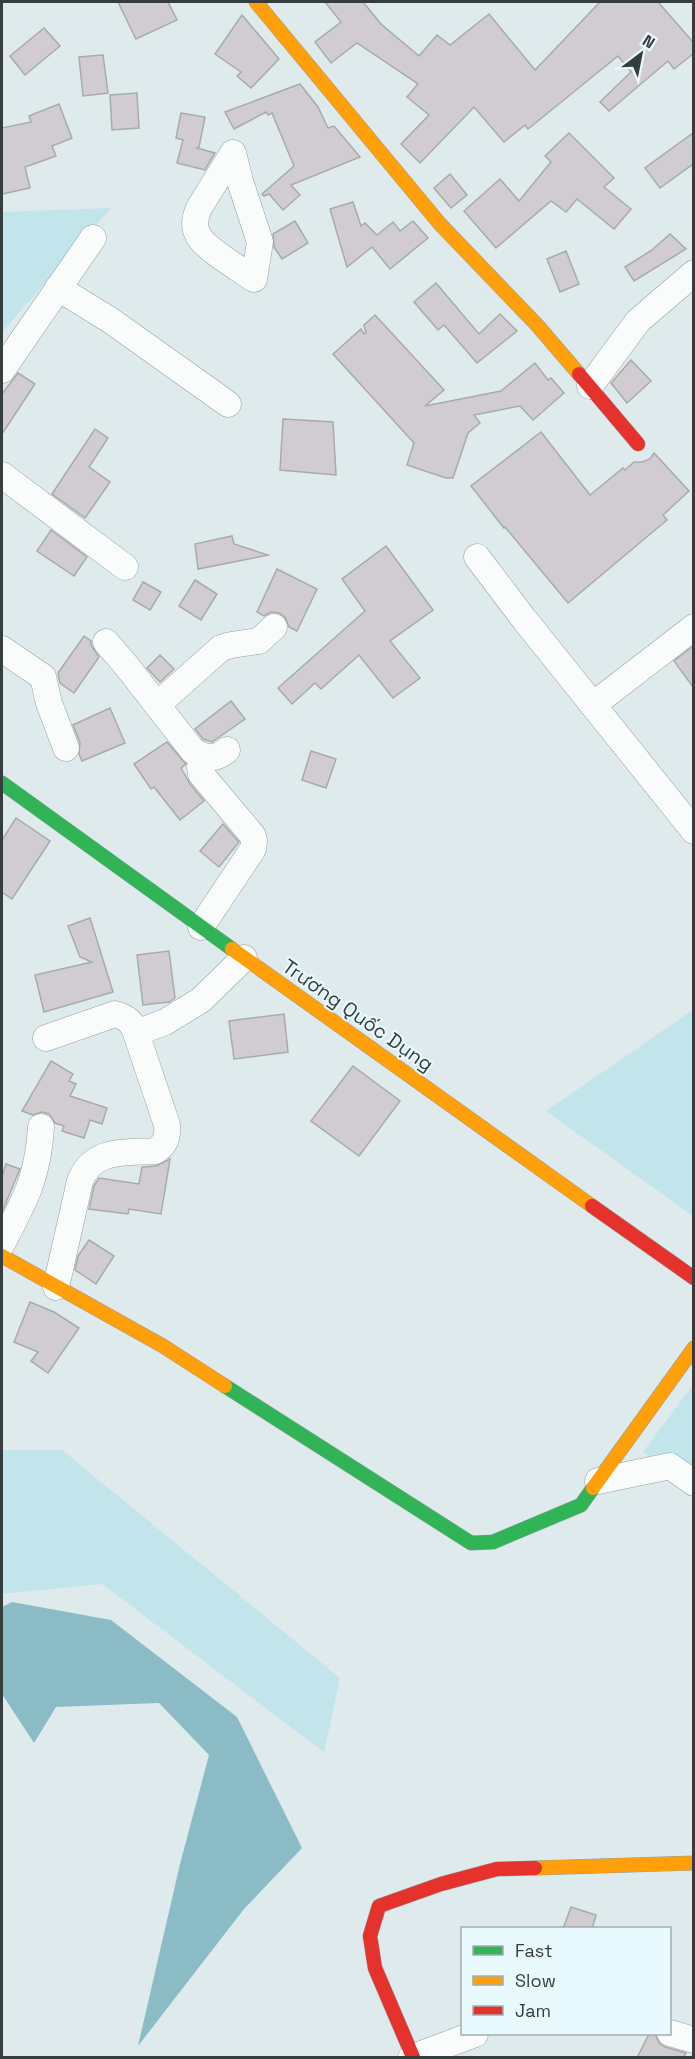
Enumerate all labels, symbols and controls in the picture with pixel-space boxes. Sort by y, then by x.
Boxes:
north arrow [611,24,671,84]
text: N [639,30,659,53]
street label: Trương Quốc Dụng [277,953,439,1077]
legend [461,1927,671,2035]
text: Fast [515,1939,552,1962]
text: Slow [515,1969,556,1992]
text: Jam [515,1999,551,2022]

